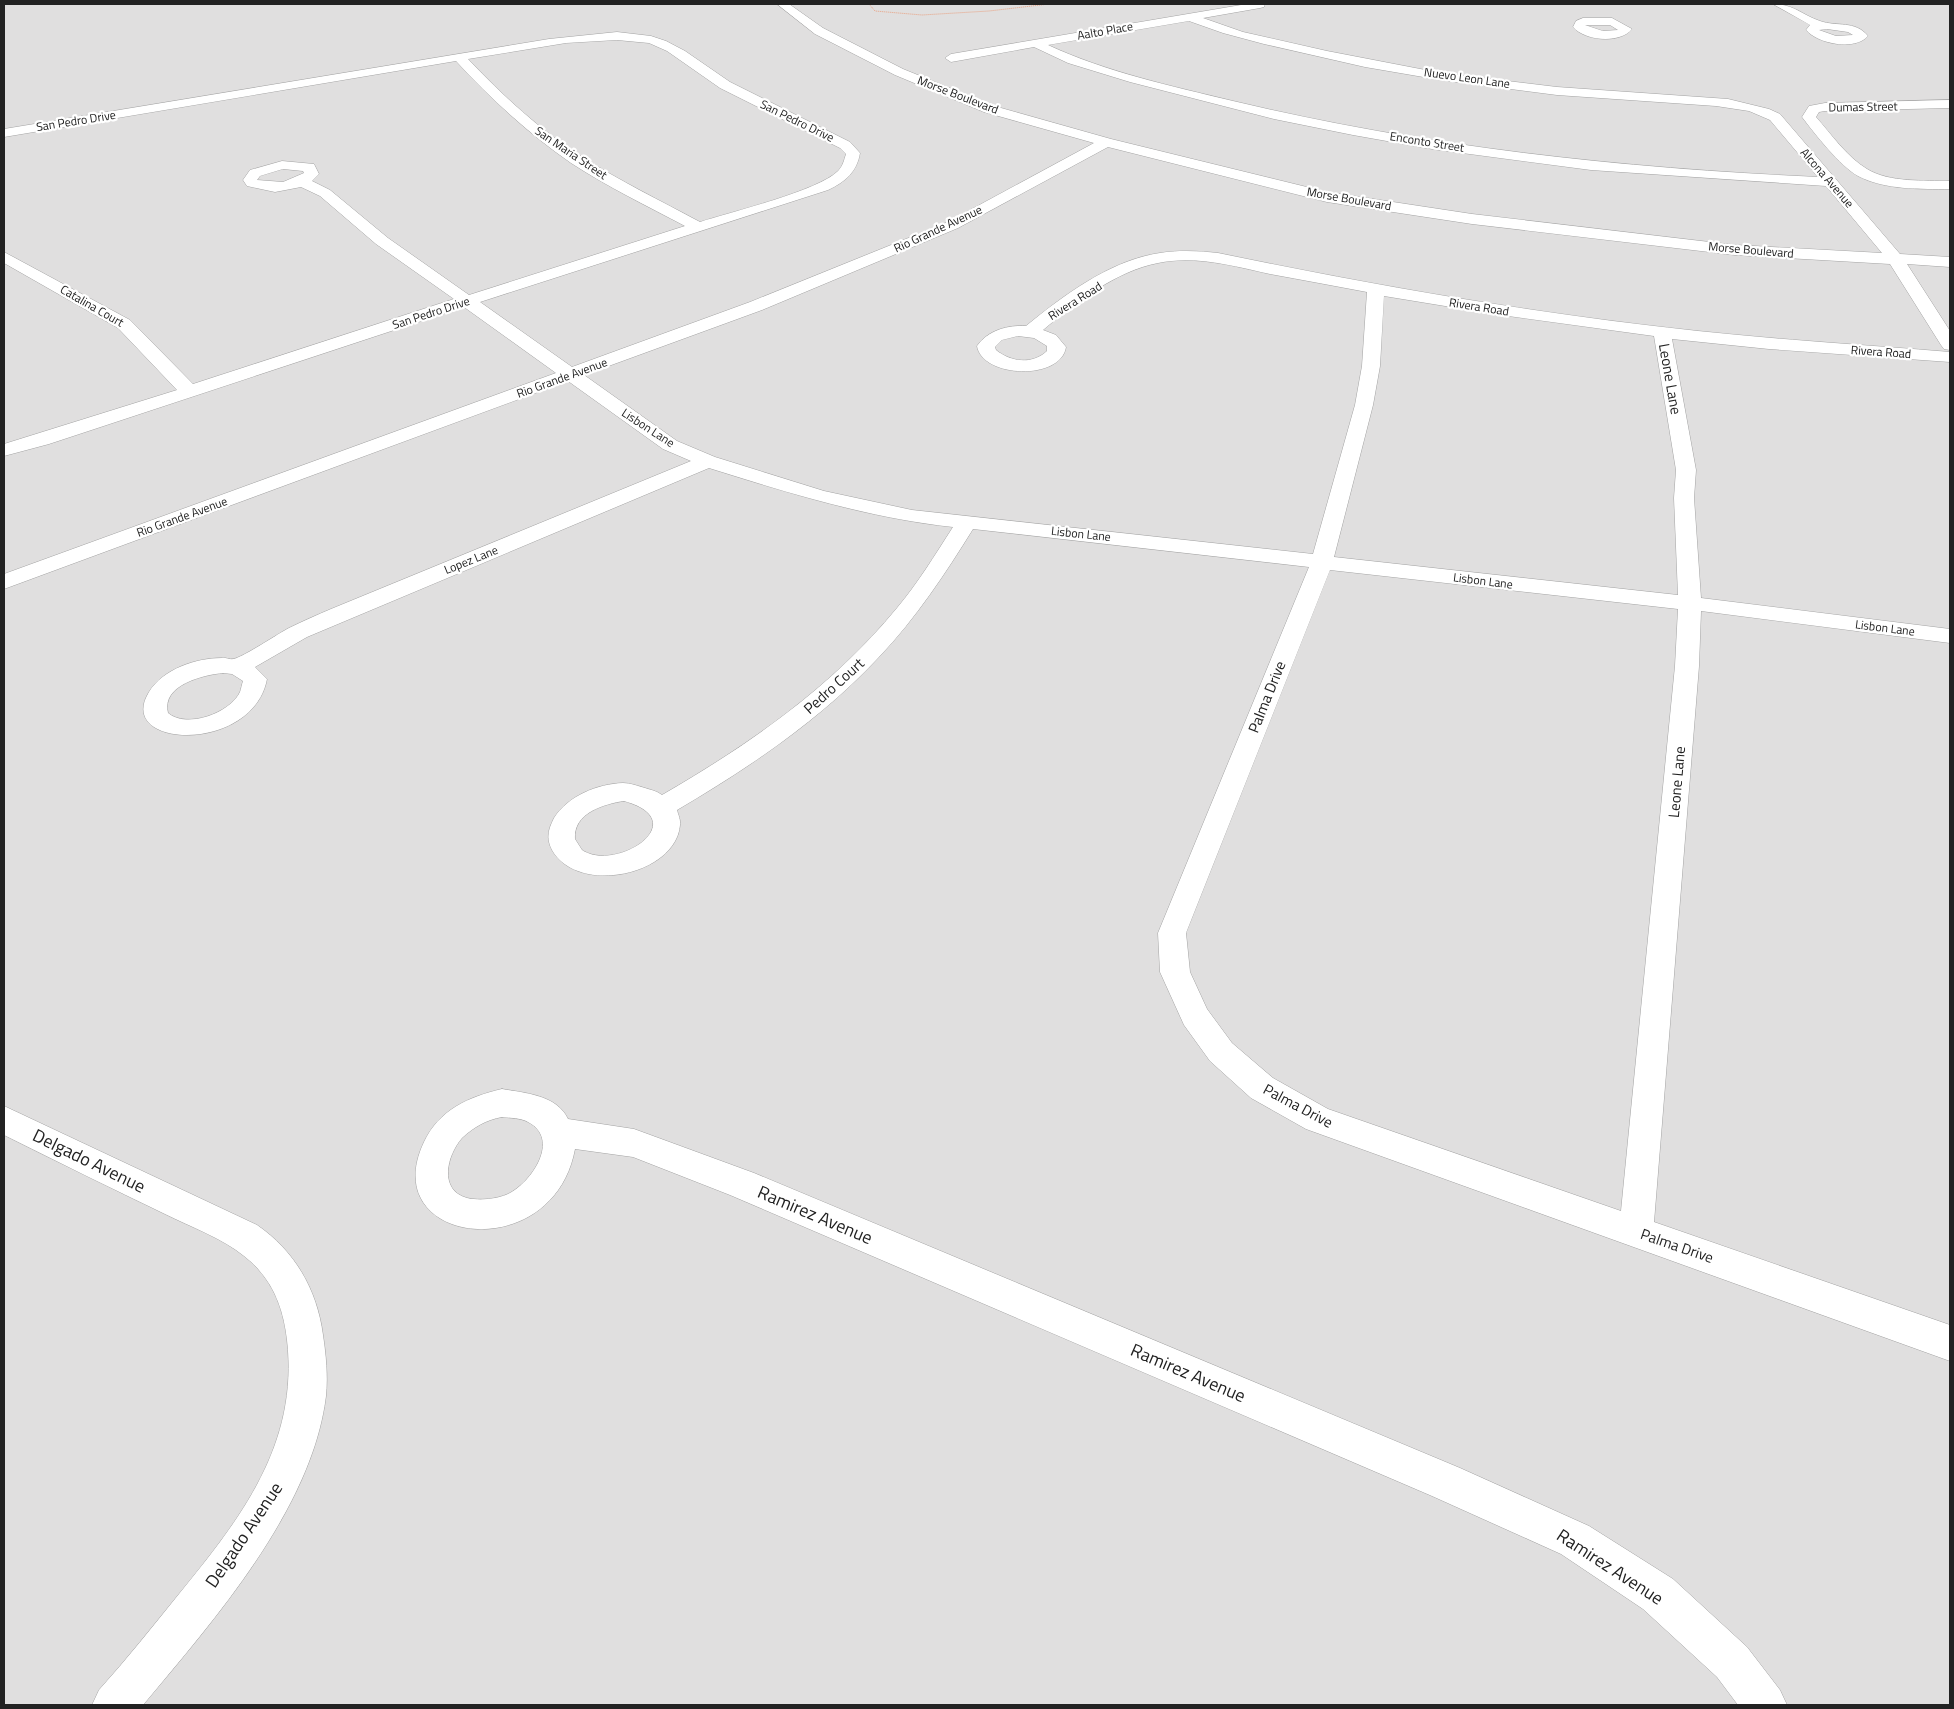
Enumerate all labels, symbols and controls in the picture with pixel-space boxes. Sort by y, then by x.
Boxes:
street label: Aalto Place [1076,16,1134,45]
street label: Nuevo Leon Lane [1423,62,1511,93]
street label: Morse Boulevard [915,70,1002,119]
street label: San Pedro Drive [757,94,837,147]
street label: Dumas Street [1828,96,1899,117]
street label: San Pedro Drive [35,105,117,136]
street label: San Maria Street [531,121,612,184]
street label: Enconto Street [1388,126,1466,157]
street label: Alcona Avenue [1796,143,1859,212]
street label: Morse Boulevard [1305,182,1393,215]
street label: Rio Grande Avenue [890,200,985,257]
street label: Morse Boulevard [1708,236,1795,263]
street label: Rivera Road [1044,276,1105,325]
street label: Catalina Court [57,280,128,332]
street label: San Pedro Drive [390,291,472,334]
street label: Rivera Road [1448,292,1510,321]
street label: Rivera Road [1850,340,1912,363]
street label: Leone Lane [1653,342,1688,416]
street label: Rio Grande Avenue [514,352,610,403]
street label: Lisbon Lane [618,403,679,452]
street label: Rio Grande Avenue [134,491,230,542]
street label: Lisbon Lane [1050,521,1112,546]
street label: Lopez Lane [441,540,501,579]
street label: Lisbon Lane [1452,567,1514,594]
street label: Lisbon Lane [1854,614,1916,641]
street label: Pedro Court [798,652,870,719]
street label: Palma Drive [1242,657,1291,736]
street label: Leone Lane [1662,745,1691,819]
street label: Palma Drive [1259,1078,1337,1134]
street label: Delgado Avenue [28,1122,150,1200]
street label: Ramirez Avenue [753,1178,877,1251]
street label: Palma Drive [1638,1222,1717,1269]
street label: Ramirez Avenue [1126,1336,1250,1409]
street label: Delgado Avenue [198,1476,289,1593]
street label: Ramirez Avenue [1551,1522,1669,1611]

